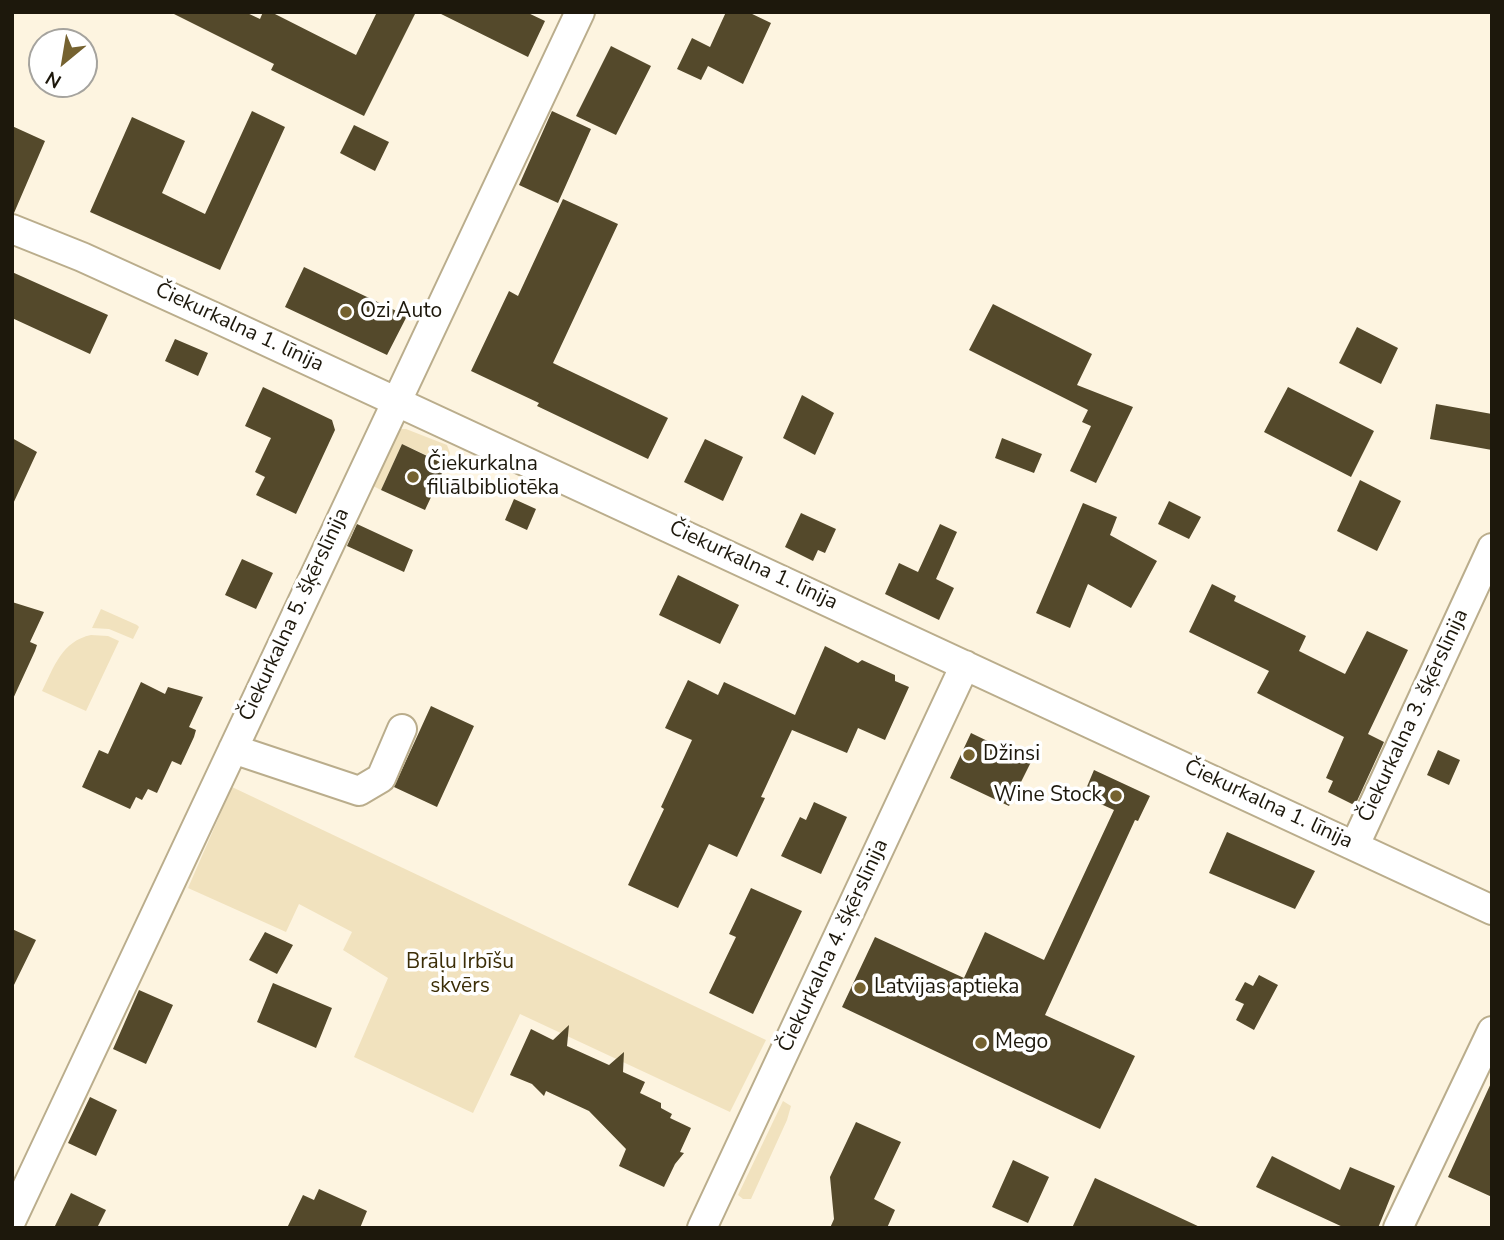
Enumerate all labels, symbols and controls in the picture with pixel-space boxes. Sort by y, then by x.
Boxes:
north arrow [28,28,98,98]
text: N [41,65,66,94]
street label: Čiekurkalna 1. līnija [151,278,327,378]
place label: Ozi Auto [360,299,442,325]
marker: Ozi Auto [338,304,354,320]
place label: Čiekurkalna filiālbibliotēka [427,452,559,502]
marker: Čiekurkalna filiālbibliotēka [405,469,421,485]
street label: Čiekurkalna 5. šķērslīnija [235,505,355,725]
street label: Čiekurkalna 1. līnija [665,516,841,616]
street label: Čiekurkalna 3. šķērslīnija [1354,606,1474,826]
place label: Džinsi [983,742,1040,768]
marker: Džinsi [961,747,977,763]
street label: Čiekurkalna 1. līnija [1180,755,1356,855]
place label: Wine Stock [993,783,1102,809]
marker: Wine Stock [1108,788,1124,804]
street label: Čiekurkalna 4. šķērslīnija [774,836,894,1056]
park label: Brāļu Irbīšu skvērs [406,950,514,1000]
place label: Latvijas aptieka [874,975,1019,1001]
marker: Latvijas aptieka [852,980,868,996]
place label: Mego [995,1030,1048,1056]
marker: Mego [973,1035,989,1051]

